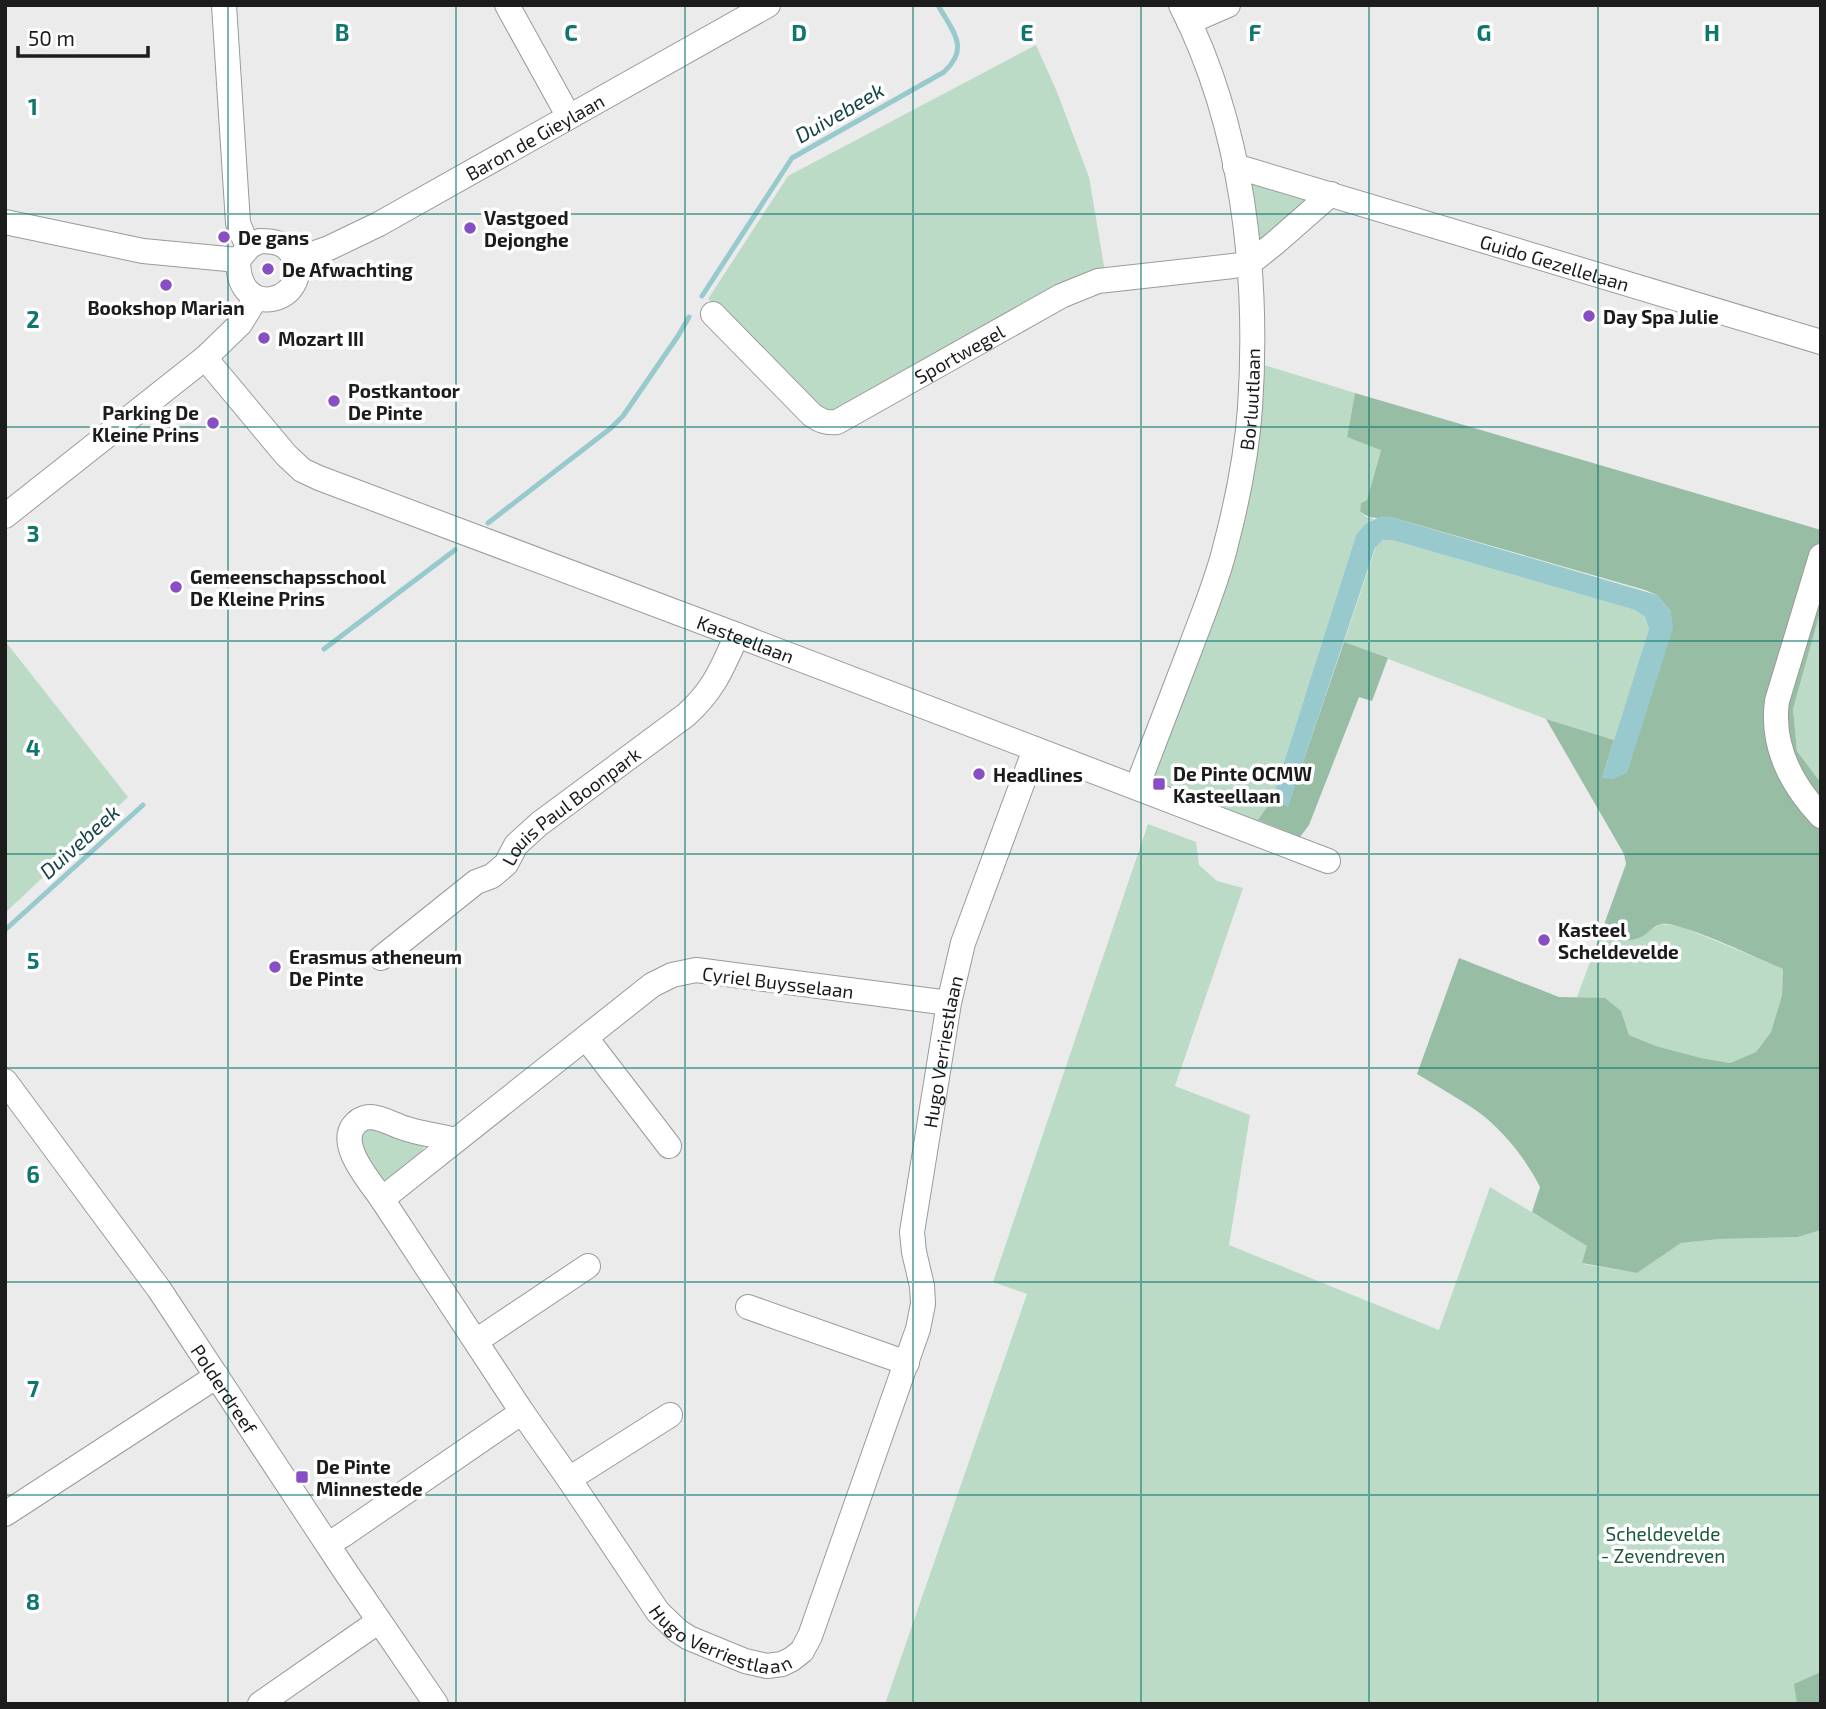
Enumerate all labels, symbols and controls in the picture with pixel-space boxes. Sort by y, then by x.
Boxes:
scale bar [18,14,147,58]
text: B [335,18,349,46]
text: C [564,18,578,46]
text: D [791,18,807,46]
text: E [1020,18,1034,46]
text: F [1249,18,1262,46]
text: G [1477,18,1491,46]
text: H [1704,18,1720,46]
text: 50 m [28,25,75,50]
water label: Duivebeek [790,76,888,148]
street label: Baron de Gieylaan [461,88,608,185]
text: 1 [28,92,38,120]
place label: Vastgoed Dejonghe [484,206,569,251]
marker: Vastgoed Dejonghe [462,220,478,236]
place label: De gans [238,226,309,249]
marker: De gans [216,229,232,245]
street label: Guido Gezellelaan [1478,229,1632,295]
place label: De Afwachting [282,258,413,281]
marker: De Afwachting [260,261,276,277]
marker: Bookshop Marian [158,277,174,293]
place label: Bookshop Marian [87,296,245,319]
text: 2 [26,305,40,333]
place label: Day Spa Julie [1603,305,1719,329]
marker: Day Spa Julie [1581,308,1597,324]
street label: Sportwegel [910,319,1008,388]
place label: Mozart III [278,327,364,350]
marker: Mozart III [256,330,272,346]
street label: Borluutlaan [1234,348,1264,452]
place label: Postkantoor De Pinte [348,379,460,424]
marker: Postkantoor De Pinte [326,393,342,409]
place label: Parking De Kleine Prins [92,401,199,446]
marker: Parking De Kleine Prins [205,415,221,431]
text: 3 [26,519,40,547]
place label: Gemeenschapsschool De Kleine Prins [190,565,387,610]
marker: Gemeenschapsschool De Kleine Prins [168,579,184,595]
street label: Kasteellaan [694,610,798,667]
text: 4 [26,733,40,761]
street label: Louis Paul Boonpark [496,741,645,869]
place label: De Pinte OCMW Kasteellaan [1173,762,1312,807]
place label: Headlines [993,763,1083,786]
marker: Headlines [971,766,987,782]
marker: De Pinte OCMW Kasteellaan [1151,776,1167,792]
water label: Duivebeek [34,799,124,883]
place label: Kasteel Scheldevelde [1558,918,1679,963]
marker: Kasteel Scheldevelde [1536,932,1552,948]
place label: Erasmus atheneum De Pinte [289,945,462,990]
text: 5 [27,946,39,974]
marker: Erasmus atheneum De Pinte [267,959,283,975]
street label: Cyriel Buysselaan [701,961,855,1003]
street label: Hugo Verriestlaan [918,973,967,1130]
text: 6 [26,1160,40,1188]
street label: Polderdreef [187,1340,263,1438]
text: 7 [27,1374,39,1402]
place label: De Pinte Minnestede [316,1455,423,1500]
marker: De Pinte Minnestede [294,1469,310,1485]
park label: Scheldevelde - Zevendreven [1601,1522,1725,1567]
text: 8 [26,1587,40,1615]
street label: Hugo Verriestlaan [645,1600,795,1678]

